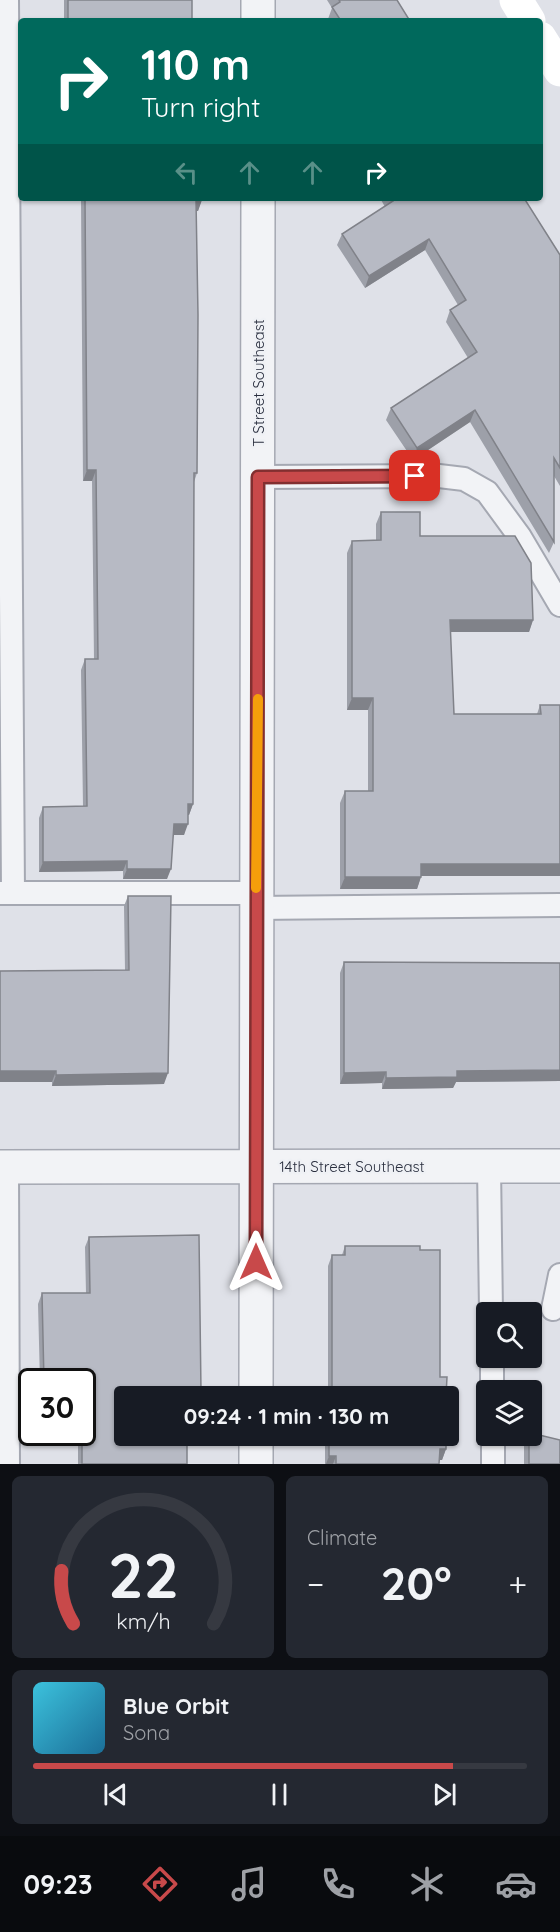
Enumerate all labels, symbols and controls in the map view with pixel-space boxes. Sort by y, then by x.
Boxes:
text: 110 m [141,38,250,91]
icon: right [42,42,120,120]
text: Turn right [141,90,260,124]
icon: left [170,156,203,189]
icon: ahead [233,156,266,189]
icon: ahead [296,156,329,189]
icon: right [359,156,392,189]
street label: T Street Southeast [249,319,268,447]
pin [389,450,440,501]
icon: arrive [398,459,431,492]
street label: 14th Street Southeast [279,1157,425,1176]
position arrow [224,1230,288,1294]
map controls [476,1302,542,1446]
button: search [476,1302,542,1368]
speed limit sign: 30 [18,1368,96,1446]
button: layers [476,1380,542,1446]
text: 09:24 · 1 min · 130 m [184,1402,389,1430]
text: Climate [307,1525,377,1550]
text: 22 [107,1536,179,1614]
text: 20° [381,1555,452,1611]
text: − [307,1563,324,1604]
text: + [508,1563,527,1604]
text: km/h [116,1608,170,1634]
text: Blue Orbit [123,1692,229,1720]
text: Sona [123,1720,170,1745]
icon: previous [99,1778,132,1811]
icon: pause [263,1778,296,1811]
icon: next [428,1778,461,1811]
icon: directions [139,1863,181,1905]
icon: music [228,1863,270,1905]
icon: phone [317,1863,359,1905]
icon: climate [406,1863,448,1905]
icon: car [495,1863,537,1905]
text: 09:23 [23,1867,93,1901]

